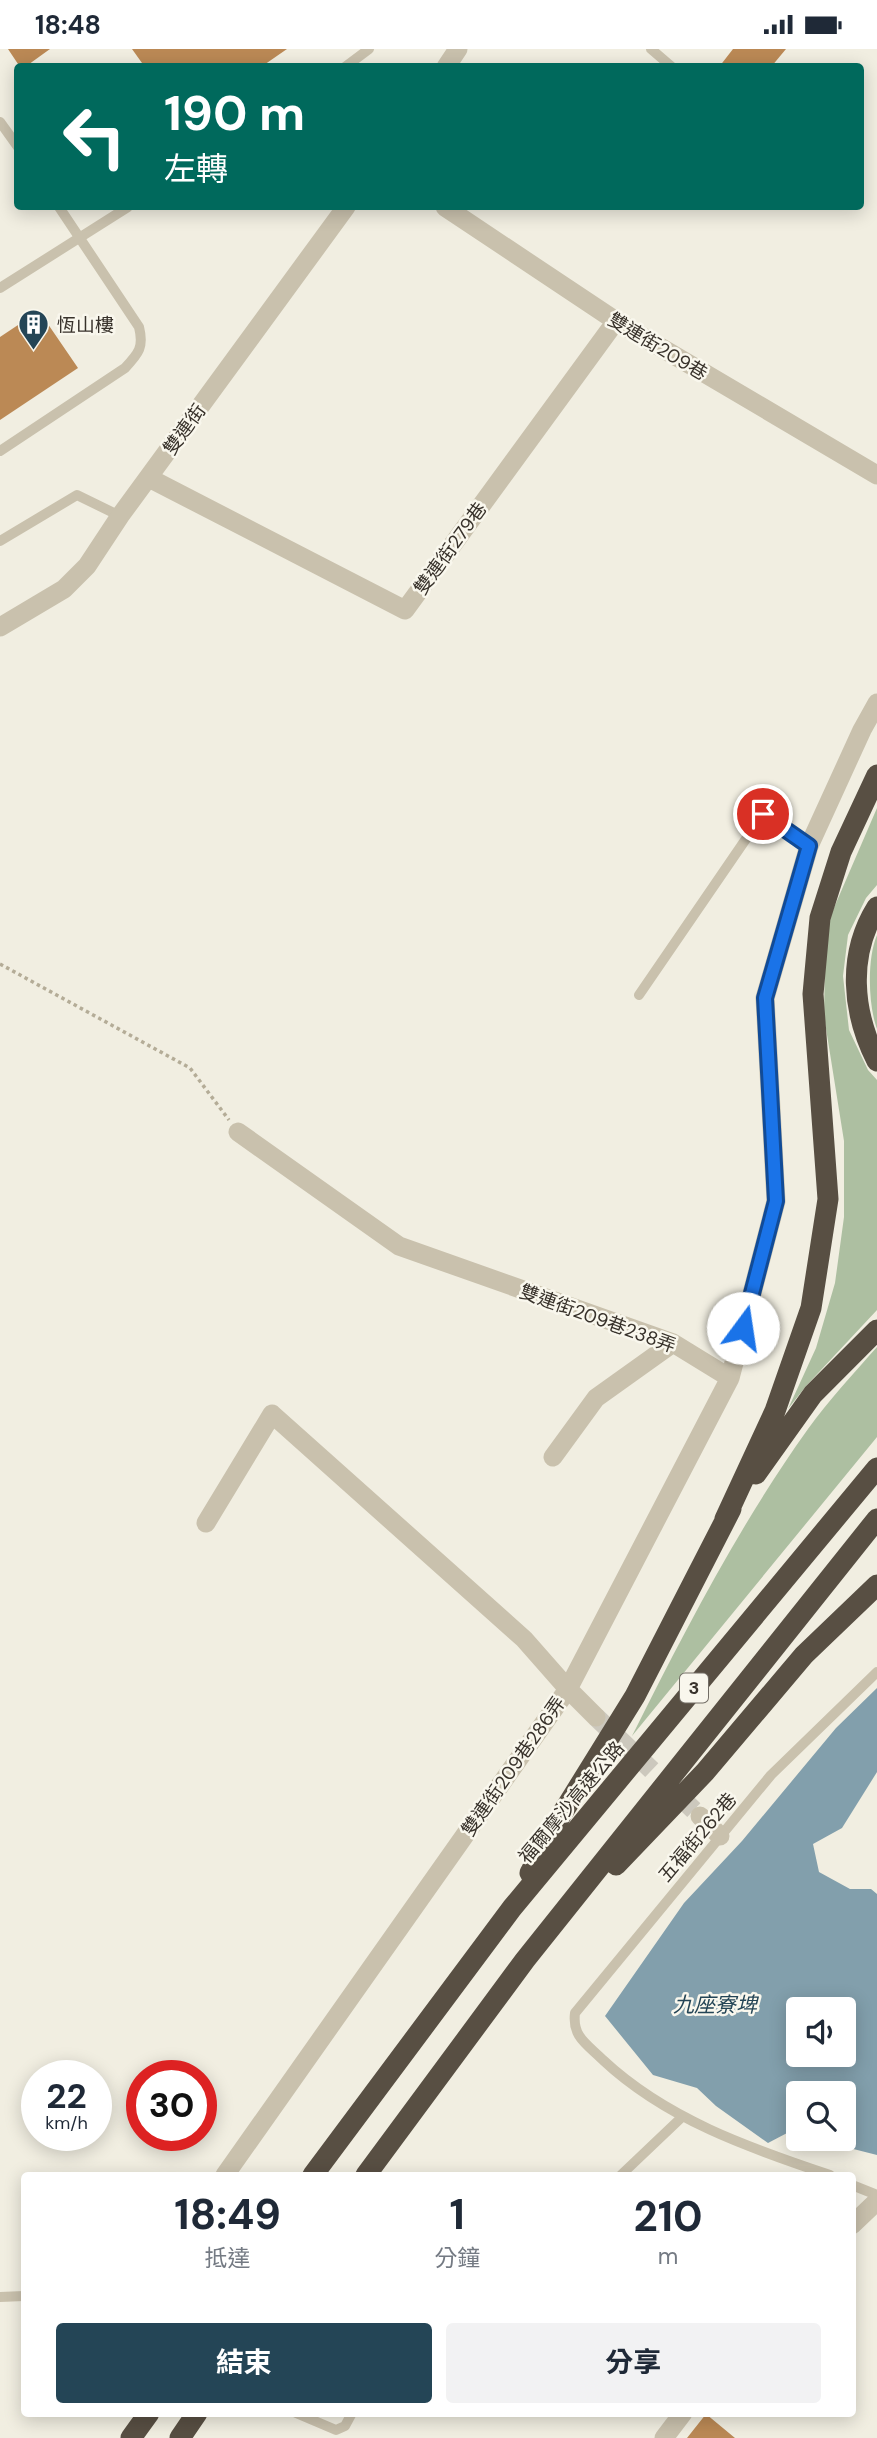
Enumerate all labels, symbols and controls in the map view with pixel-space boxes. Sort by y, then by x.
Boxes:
text: 18:48 [35,8,101,42]
text: 190 m [164,81,305,145]
icon: left [49,91,140,182]
text: 左轉 [164,148,228,190]
street label: 雙連街209巷 [603,307,712,386]
building icon: 恆山樓 [17,308,51,352]
place label: 恆山樓 [57,313,114,338]
street label: 雙連街 [158,399,211,460]
street label: 雙連街279巷 [408,497,492,599]
pin [733,784,793,844]
icon: arrive [744,795,782,833]
street label: 雙連街209巷238弄 [516,1279,679,1358]
position arrow [706,1291,780,1365]
road number: 3 [680,1673,708,1703]
street label: 雙連街209巷286弄 [456,1692,571,1841]
street label: 福爾摩沙高速公路 [513,1736,630,1869]
street label: 五福街262巷 [653,1787,742,1887]
water label: 九座寮埤 [673,1991,760,2019]
map controls [786,1997,856,2151]
button: sound [786,1997,856,2067]
speed limit sign: 30 [126,2060,217,2151]
text: 22 [46,2073,87,2119]
button: search [786,2081,856,2151]
text: km/h [45,2111,88,2135]
text: 18:49 [174,2187,281,2242]
text: 1 [450,2187,465,2242]
text: 210 [634,2189,703,2244]
text: m [658,2241,678,2271]
text: 抵達 [205,2243,251,2273]
text: 分鐘 [434,2243,480,2273]
button: 結束 [56,2323,432,2403]
button: 分享 [446,2323,821,2403]

